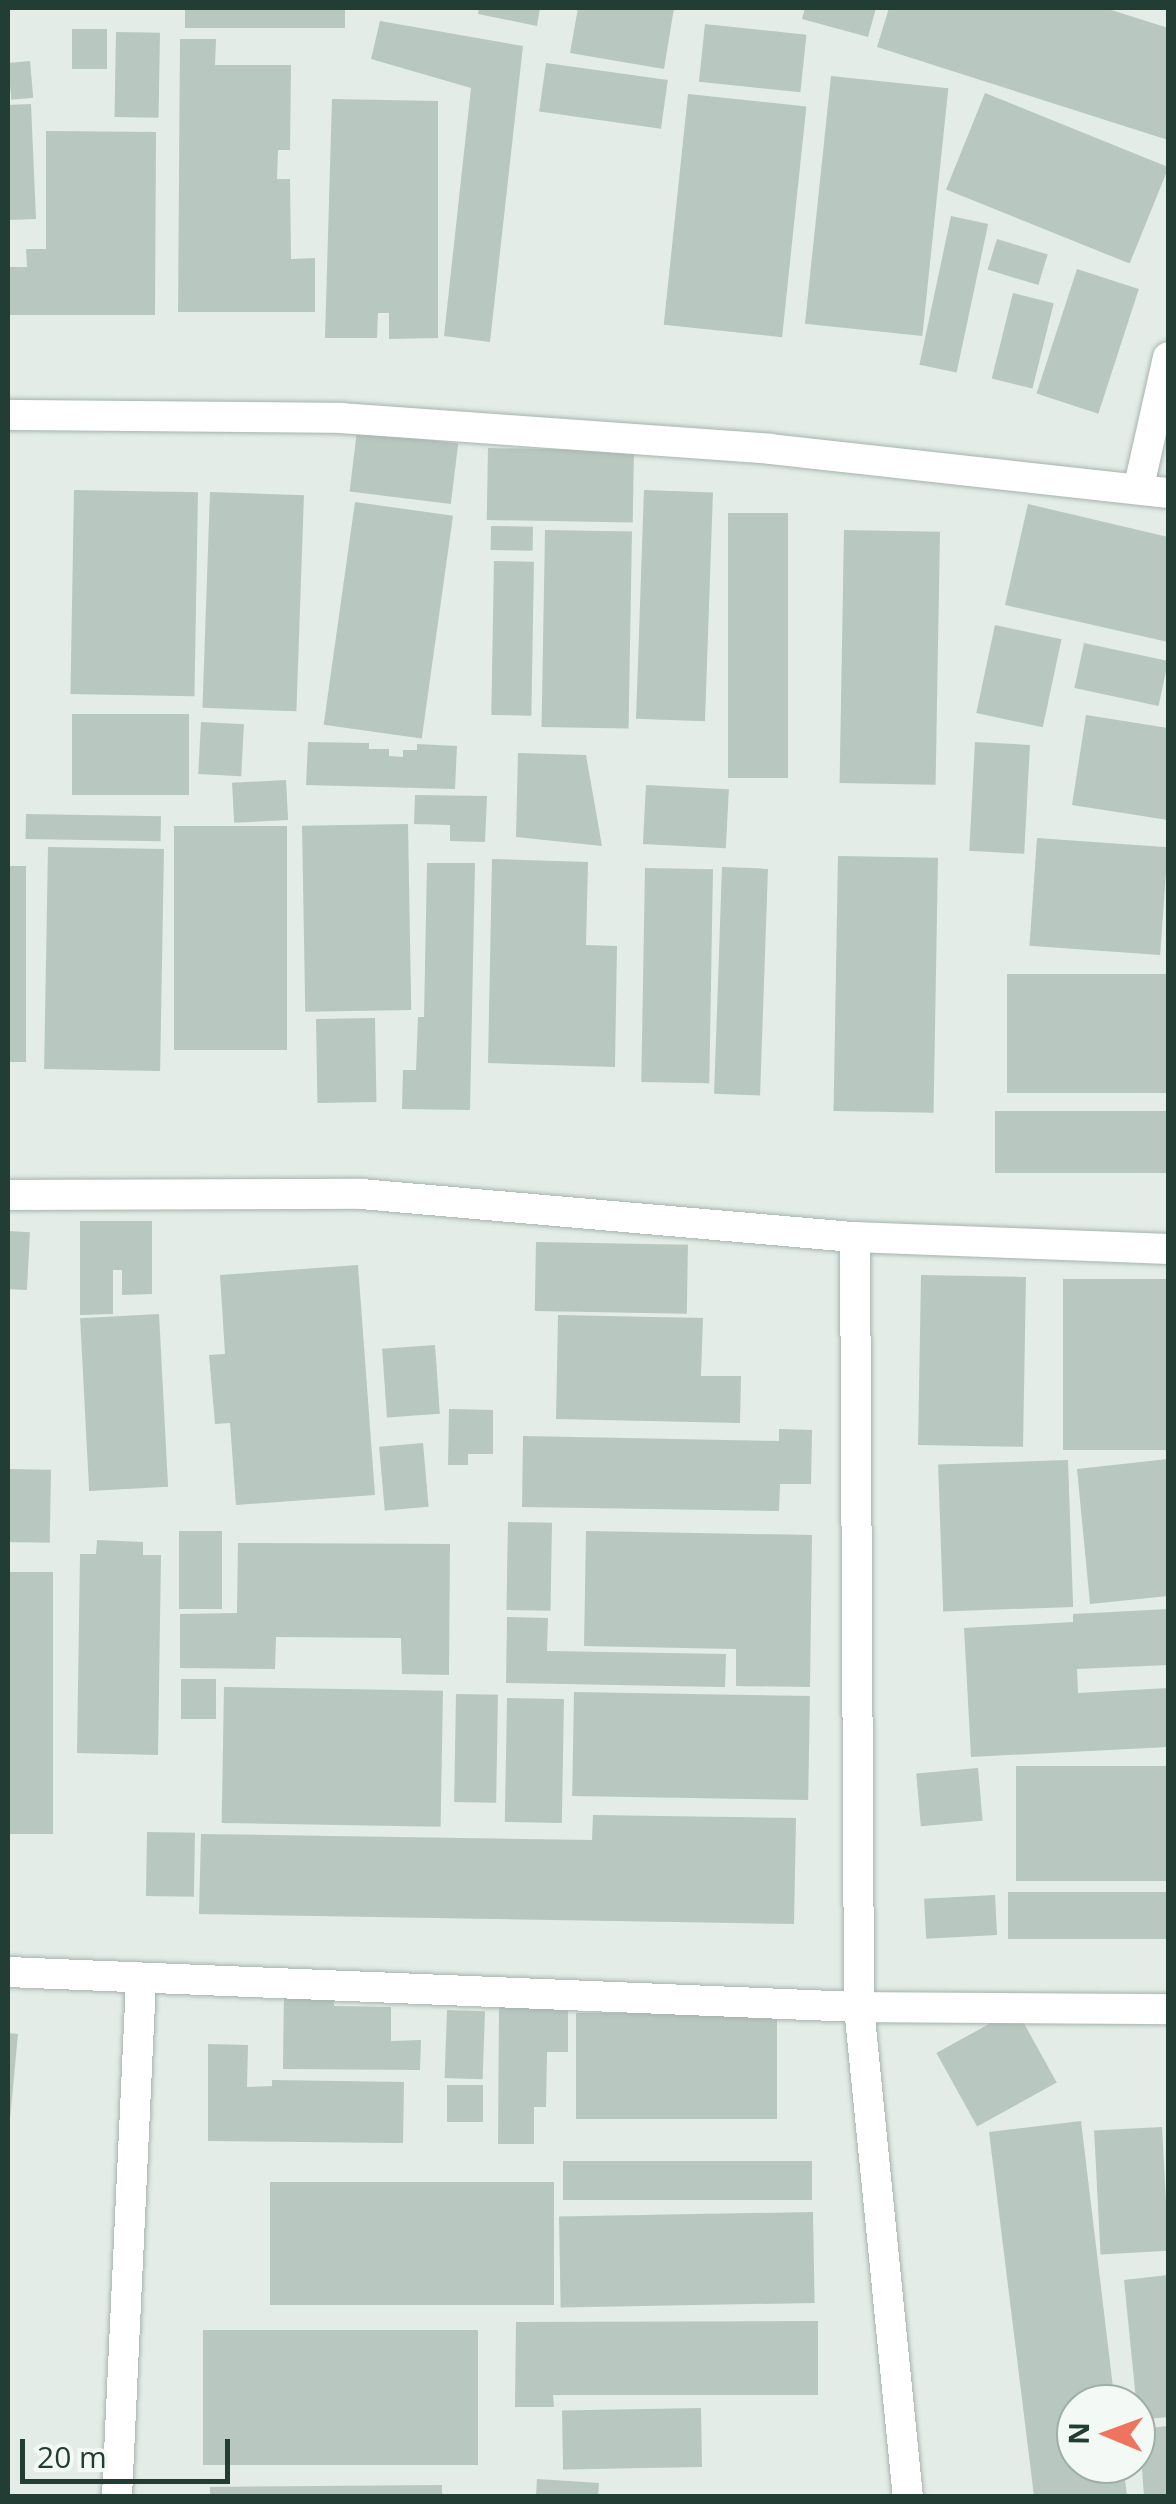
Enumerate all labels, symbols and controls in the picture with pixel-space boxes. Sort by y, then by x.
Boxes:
north arrow [1056,2384,1156,2484]
scale bar [25,2419,235,2481]
text: N [1059,2422,1097,2445]
text: 20 m [37,2436,107,2477]

